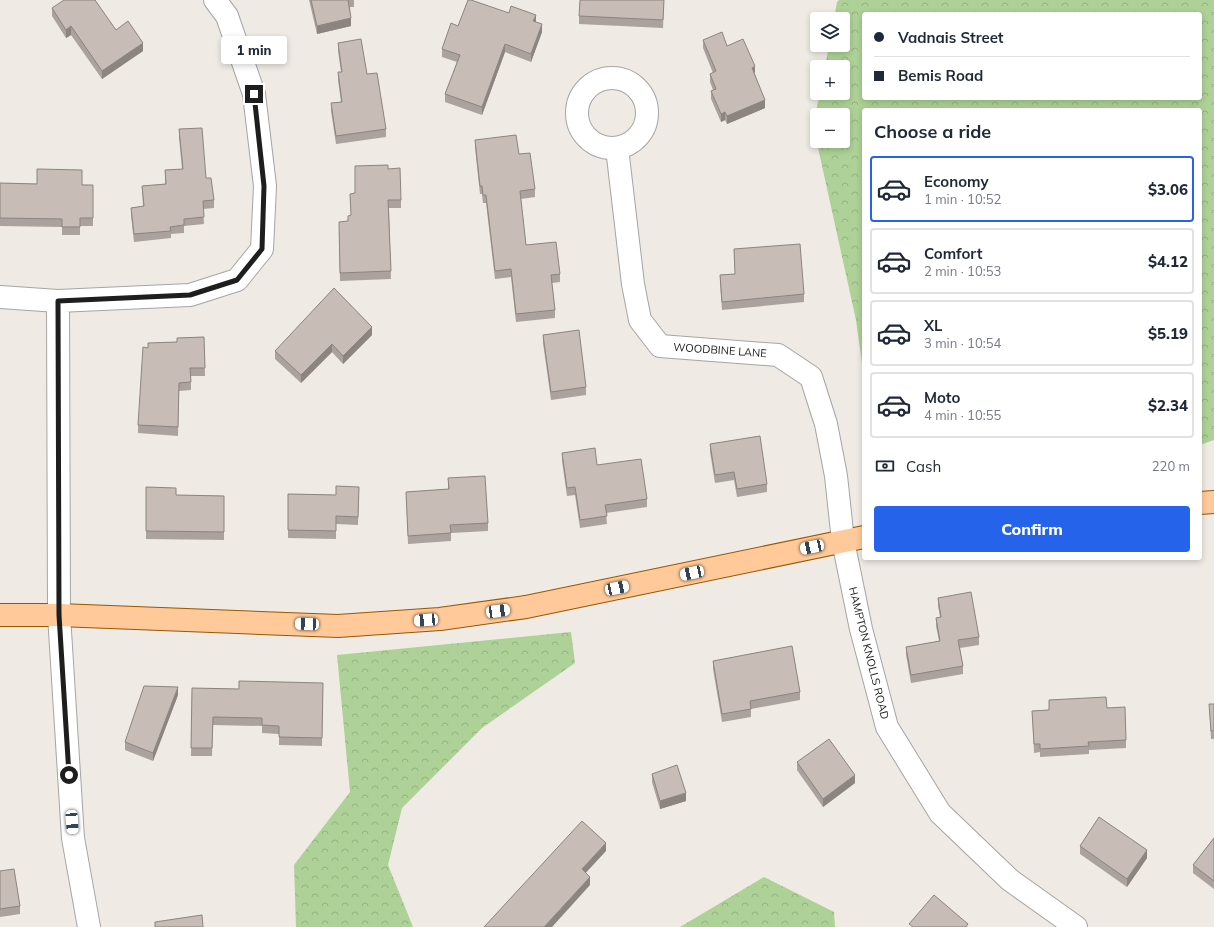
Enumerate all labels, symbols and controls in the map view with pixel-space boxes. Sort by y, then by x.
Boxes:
map controls [810,12,850,148]
button: layers [810,12,850,52]
text: Vadnais Street [898,28,1004,47]
callout: 1 min [221,36,287,64]
text: 1 min [237,42,271,58]
button: + [810,60,850,100]
text: Bemis Road [898,66,983,85]
route end [245,85,263,103]
button: − [810,108,850,148]
text: Choose a ride [874,120,991,143]
icon: car [876,171,912,207]
text: Economy [924,172,989,191]
text: $3.06 [1148,180,1188,199]
text: 1 min · 10:52 [924,191,1001,207]
icon: car [876,243,912,279]
text: Comfort [924,244,982,263]
text: $4.12 [1148,252,1188,271]
text: 2 min · 10:53 [924,263,1001,279]
icon: car [876,315,912,351]
text: XL [924,316,942,335]
text: $5.19 [1148,324,1188,343]
text: 3 min · 10:54 [924,335,1001,351]
street label: WOODBINE LANE [673,340,767,360]
icon: car [876,387,912,423]
text: Moto [924,388,960,407]
text: $2.34 [1148,396,1188,415]
text: 4 min · 10:55 [924,407,1001,423]
icon: cash [874,455,896,477]
text: Cash [906,457,941,476]
text: 220 m [1152,458,1190,474]
button: Confirm [874,506,1190,552]
car [799,539,825,555]
car [679,565,705,581]
car [604,580,630,596]
street label: HAMPTON KNOLLS ROAD [846,585,892,721]
car [485,603,511,619]
car [414,613,438,627]
car [295,618,319,630]
route start [60,766,78,784]
car [65,810,79,834]

